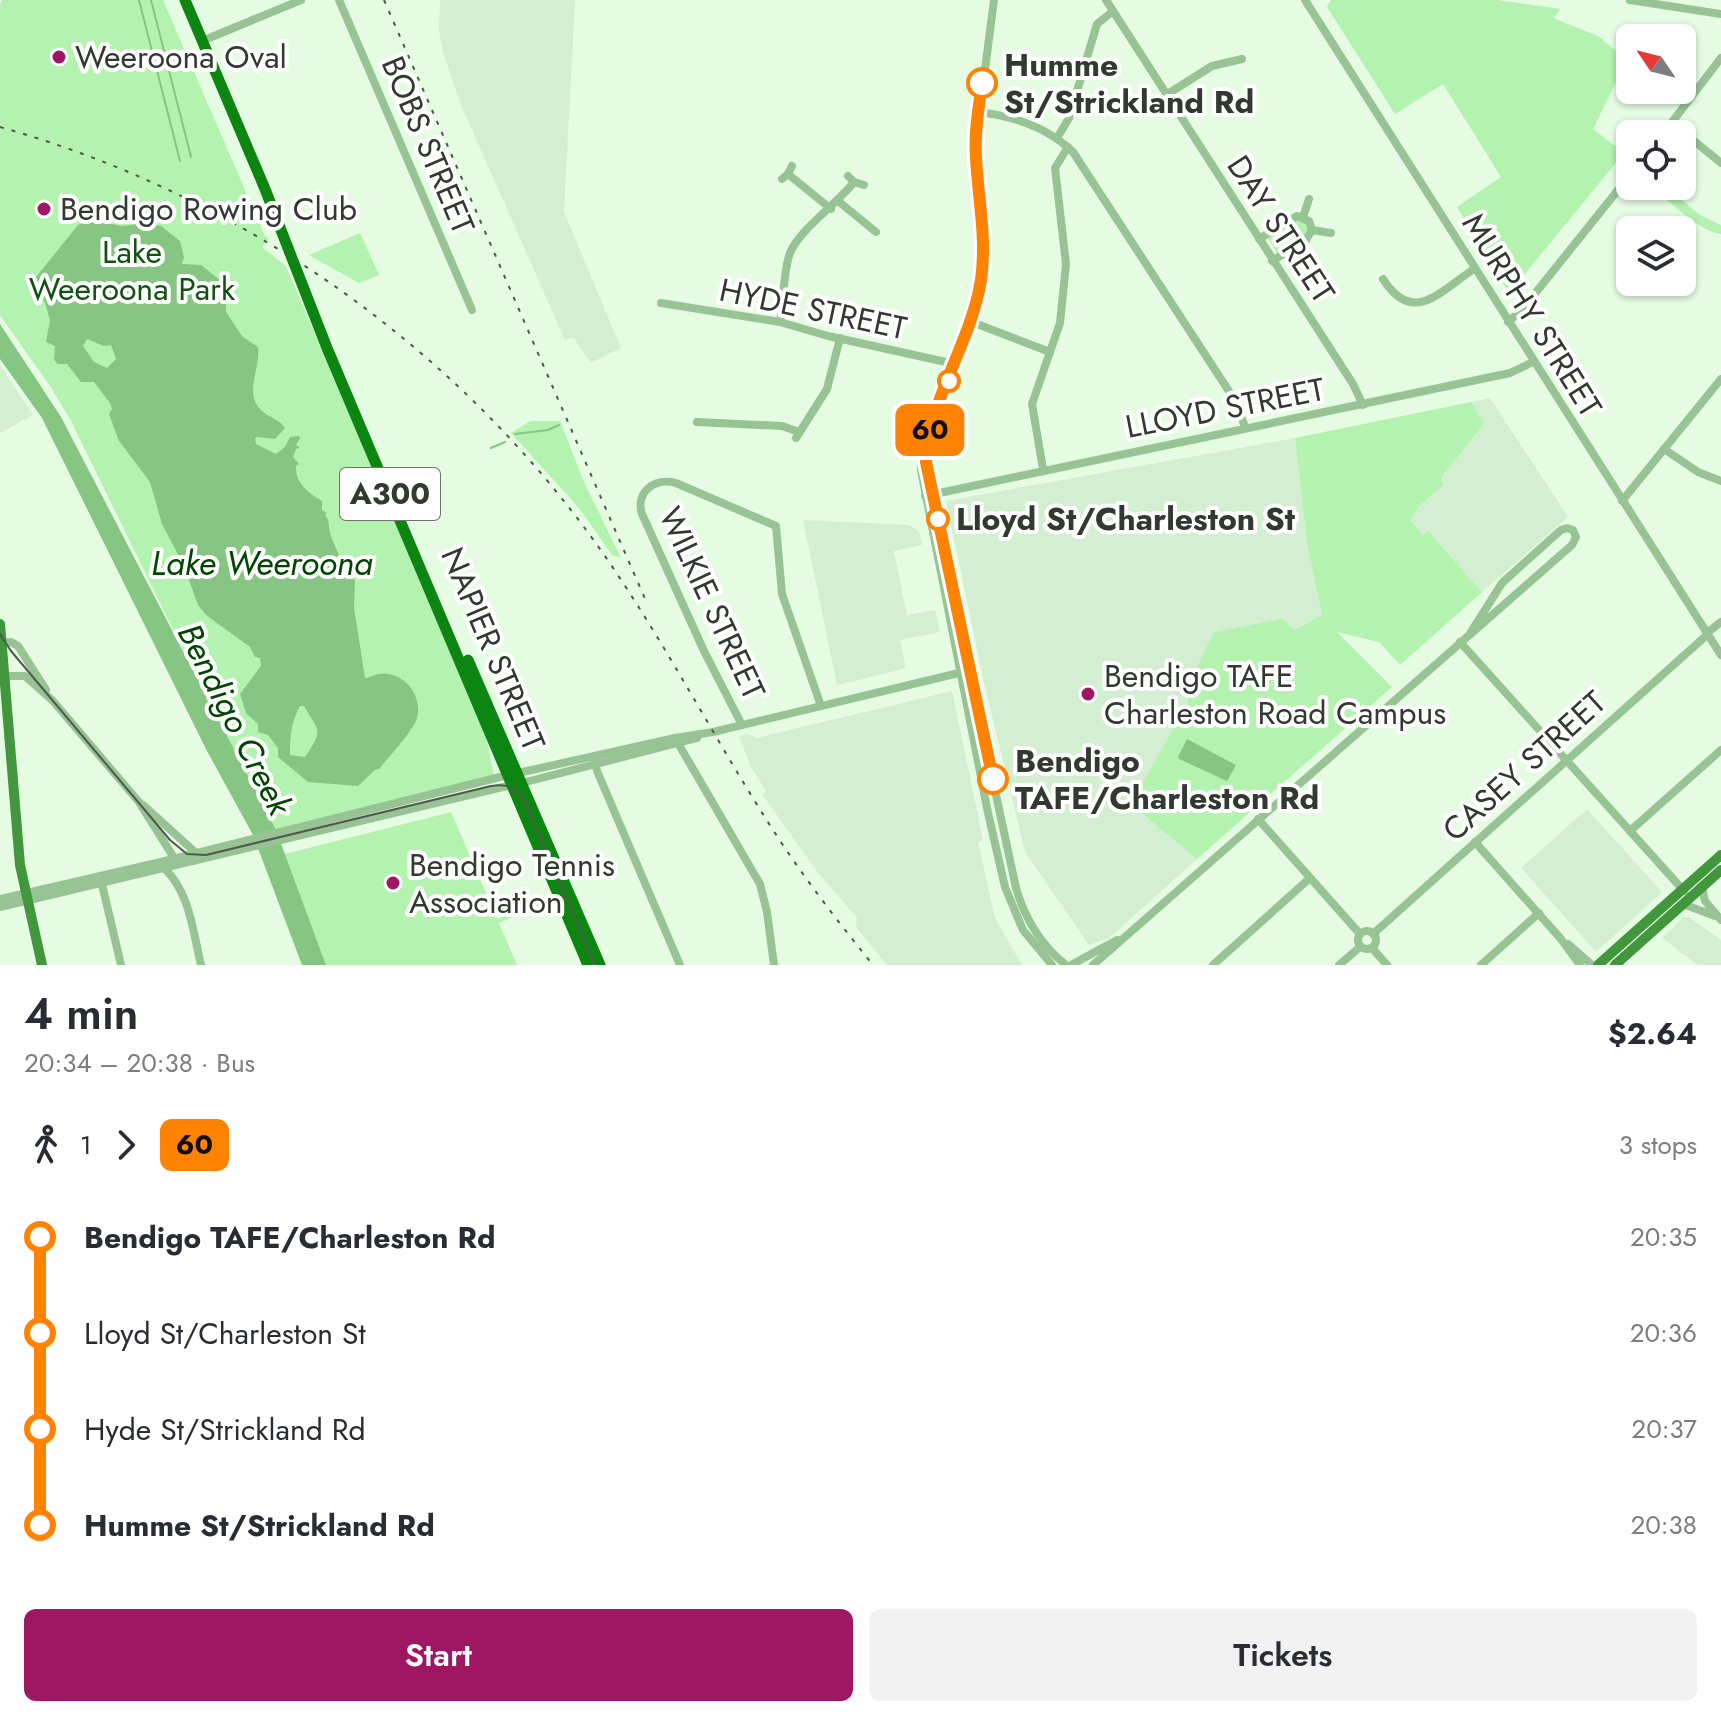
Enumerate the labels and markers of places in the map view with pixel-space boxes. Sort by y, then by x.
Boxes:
place label: Weeroona Oval [75,34,287,80]
place label: Humme St/Strickland Rd [1004,42,1254,125]
marker: Weeroona Oval [50,48,68,66]
marker: Humme St/Strickland Rd [967,68,997,98]
place label: Bendigo Rowing Club [60,186,357,232]
marker: Bendigo Rowing Club [35,200,53,218]
unlabelled marker [938,370,960,392]
place label: Lloyd St/Charleston St [956,496,1296,542]
marker: Lloyd St/Charleston St [927,508,949,530]
place label: Bendigo TAFE Charleston Road Campus [1104,653,1446,736]
marker: Bendigo TAFE Charleston Road Campus [1079,685,1097,703]
place label: Bendigo TAFE/Charleston Rd [1015,738,1319,821]
marker: Bendigo TAFE/Charleston Rd [978,764,1008,794]
place label: Bendigo Tennis Association [409,842,615,925]
marker: Bendigo Tennis Association [384,874,402,892]

